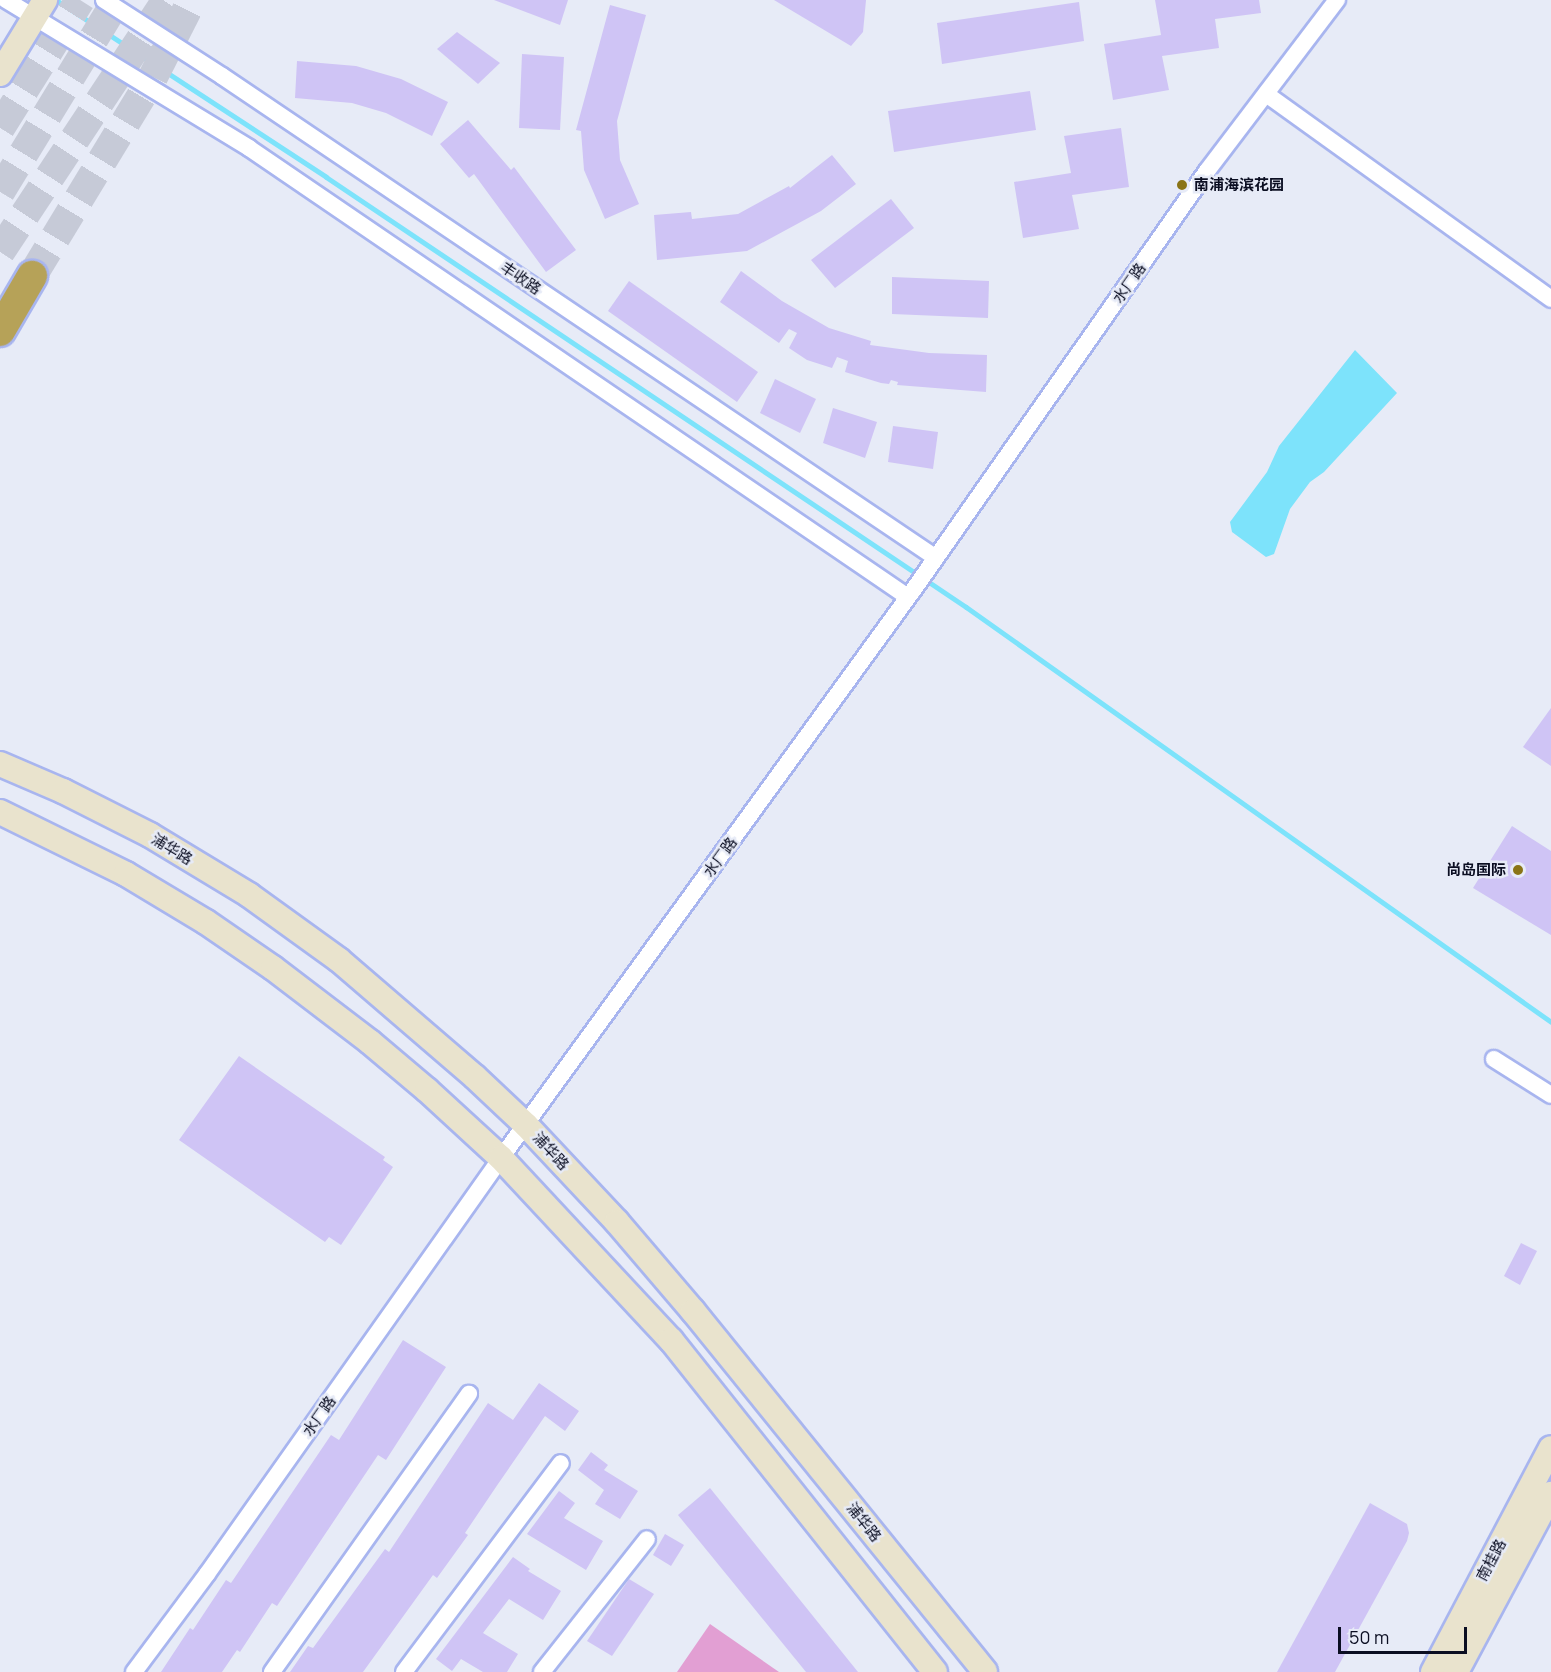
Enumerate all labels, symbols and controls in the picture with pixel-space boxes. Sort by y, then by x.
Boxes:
place label: 南浦海滨花园 [1194,176,1284,194]
marker: 南浦海滨花园 [1175,178,1189,192]
street label: 丰收路 [497,258,545,298]
street label: 水厂路 [1109,259,1149,307]
street label: 浦华路 [148,830,196,868]
street label: 水厂路 [699,834,741,880]
place label: 尚岛国际 [1446,861,1506,879]
marker: 尚岛国际 [1511,863,1525,877]
street label: 浦华路 [529,1128,573,1174]
street label: 水厂路 [299,1392,339,1440]
street label: 浦华路 [843,1499,885,1545]
street label: 南桂路 [1472,1536,1510,1584]
scale bar [1341,1615,1470,1653]
text: 50 m [1349,1625,1389,1649]

